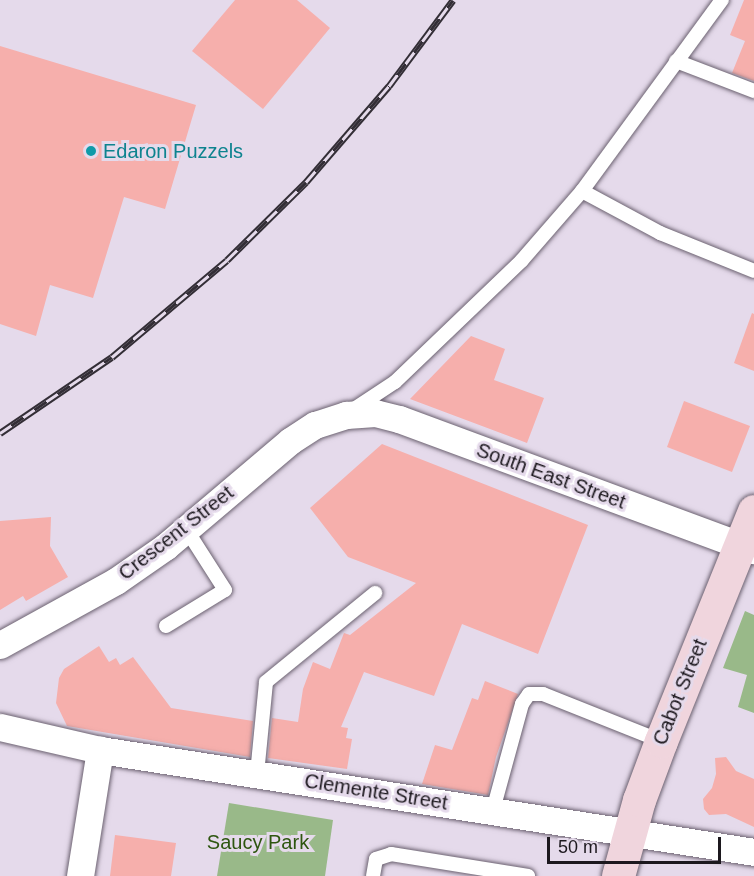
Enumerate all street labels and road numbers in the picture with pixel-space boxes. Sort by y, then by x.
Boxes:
street label: South East Street [473,438,629,514]
street label: Crescent Street [114,481,238,585]
street label: Cabot Street [648,635,712,749]
street label: Clemente Street [303,769,449,815]

